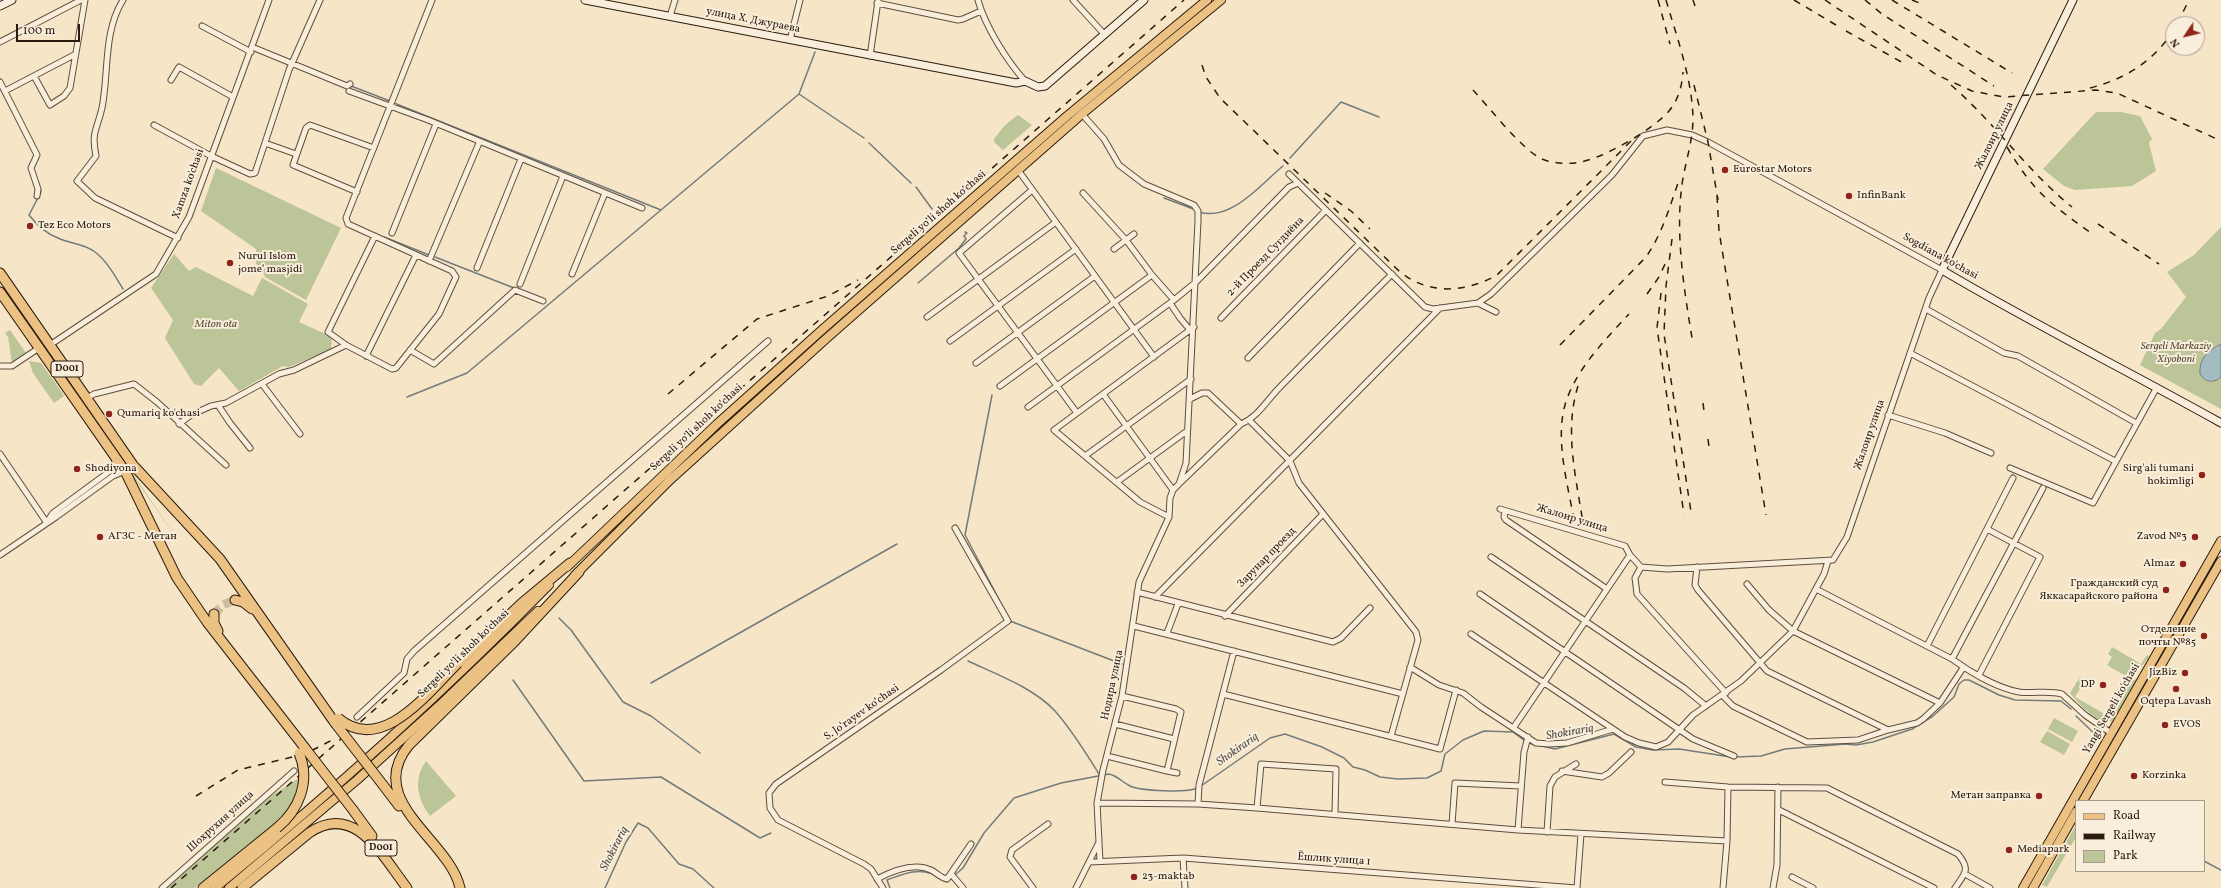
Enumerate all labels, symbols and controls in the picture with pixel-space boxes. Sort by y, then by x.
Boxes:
street label: улица Х. Джураева [705,5,801,37]
scale bar [18,16,82,42]
north arrow [2165,16,2205,56]
text: 100 m [23,23,55,39]
text: N [2167,35,2184,50]
street label: Жалоир улица [1973,100,2017,172]
street label: Xamza ko'chasi [170,147,208,221]
place label: Eurostar Motors [1733,163,1812,177]
marker: Eurostar Motors [1720,165,1730,175]
street label: Sergeli yo‘li shoh ko‘chasi [889,168,989,258]
place label: InfinBank [1857,189,1906,203]
marker: InfinBank [1844,191,1854,201]
street label: 2-й Проезд Сугдиёна [1225,214,1307,300]
place label: Tez Eco Motors [38,219,111,233]
marker: Tez Eco Motors [25,221,35,231]
street label: Sogdiana ko'chasi [1900,231,1980,283]
place label: Nurul Islom jome’ masjidi [238,250,302,276]
marker: Nurul Islom jome’ masjidi [225,258,235,268]
park label: Miton ota [195,318,237,332]
park label: Sergeli Markaziy Xiyoboni [2141,340,2211,366]
road number: D001 [51,361,83,377]
street label: Sergeli yo‘li shoh ko‘chasi [648,382,746,474]
street label: Жалоир улица [1852,398,1888,472]
place label: Qumariq ko'chasi [117,407,200,421]
marker: Qumariq ko'chasi [104,409,114,419]
place label: Shodiyona [85,462,137,476]
place label: Sirg'ali tumani hokimligi [2123,462,2194,488]
marker: Shodiyona [72,464,82,474]
marker: Sirg'ali tumani hokimligi [2197,470,2207,480]
street label: Жалоир улица [1535,502,1609,536]
street label: Зарунар проезд [1235,525,1299,591]
place label: АГЗС - Метан [108,530,177,544]
place label: Zavod №3 [2136,530,2187,544]
marker: АГЗС - Метан [95,532,105,542]
marker: Zavod №3 [2190,532,2200,542]
place label: Almaz [2143,557,2175,571]
marker: Almaz [2178,559,2188,569]
place label: Гражданский суд Яккасарайского района [2039,577,2158,603]
marker: Гражданский суд Яккасарайского района [2161,585,2171,595]
street label: Sergeli yo‘li shoh ko‘chasi [416,607,512,701]
place label: Отделение почты №85 [2139,623,2196,649]
marker: Отделение почты №85 [2199,631,2209,641]
street label: Нодира улица [1099,649,1127,721]
street label: Yangi Sergeli ko'chasi [2081,661,2143,757]
place label: JizBiz [2149,666,2177,680]
marker: JizBiz [2180,668,2190,678]
place label: DP [2081,678,2095,692]
marker: DP [2098,680,2108,690]
street label: S. Joʻrayev koʻchasi [822,682,902,744]
marker: Oqtepa Lavash [2171,684,2181,694]
place label: Oqtepa Lavash [2141,695,2211,709]
place label: EVOS [2173,718,2201,732]
marker: EVOS [2160,720,2170,730]
water label: Shokirariq [1545,722,1595,744]
water label: Shokirariq [1214,730,1262,770]
place label: Korzinka [2142,769,2186,783]
marker: Korzinka [2129,771,2139,781]
street label: Шохрухия улица [185,788,257,856]
place label: Метан заправка [1951,789,2031,803]
marker: Метан заправка [2034,791,2044,801]
legend [2075,800,2205,872]
text: Road [2113,808,2140,824]
water label: Shokirariq [598,824,632,874]
text: Railway [2113,828,2156,844]
road number: D001 [365,840,397,856]
place label: Mediapark [2017,843,2070,857]
marker: Mediapark [2004,845,2014,855]
text: Park [2113,848,2138,864]
street label: Ёшлик улица 1 [1297,851,1371,869]
place label: 23-maktab [1142,870,1194,884]
marker: 23-maktab [1129,872,1139,882]

